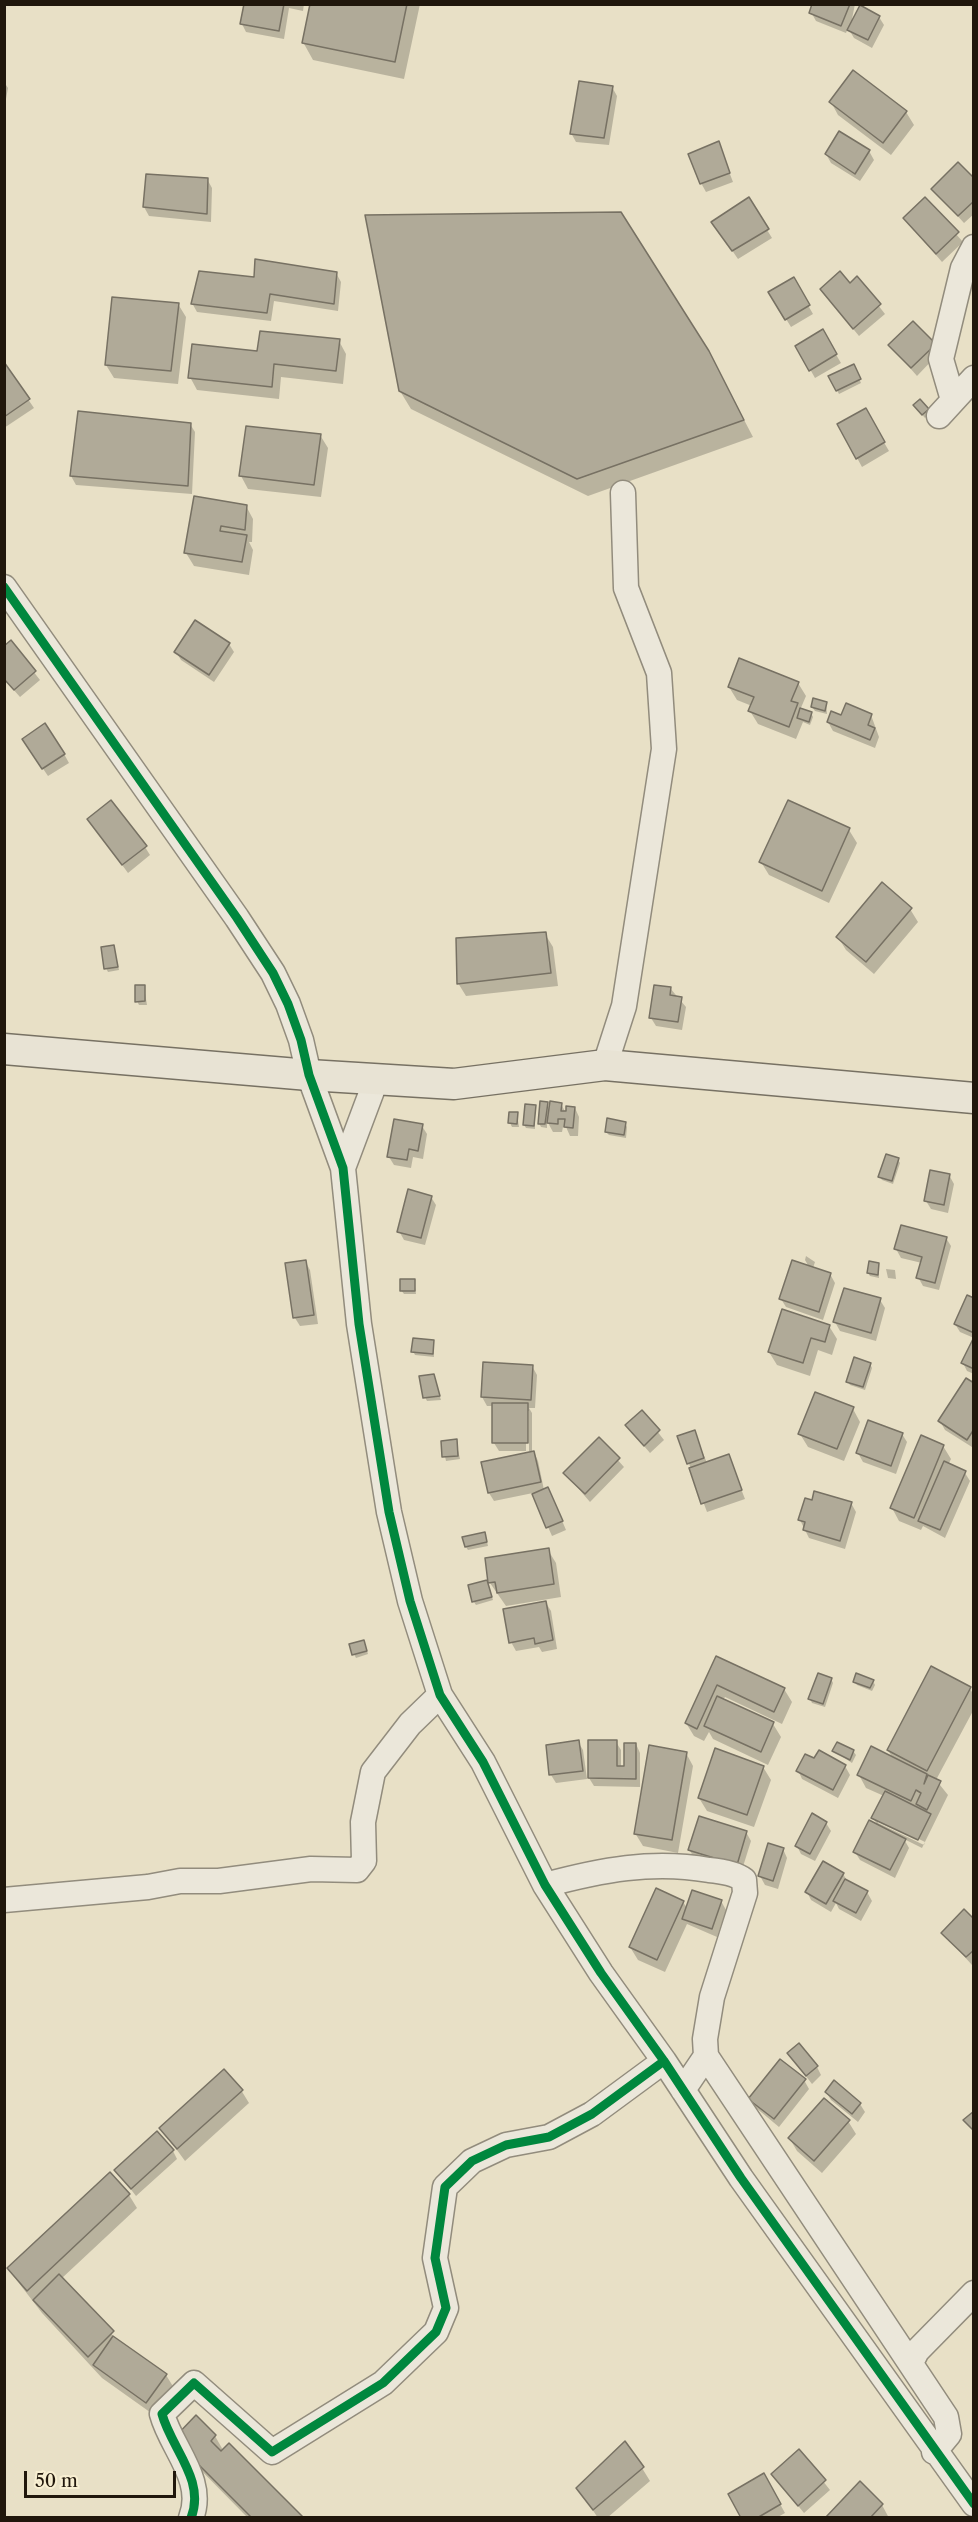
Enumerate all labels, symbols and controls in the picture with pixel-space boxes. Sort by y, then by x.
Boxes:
scale bar [27,2459,178,2497]
text: 50 m [35,2470,78,2492]

